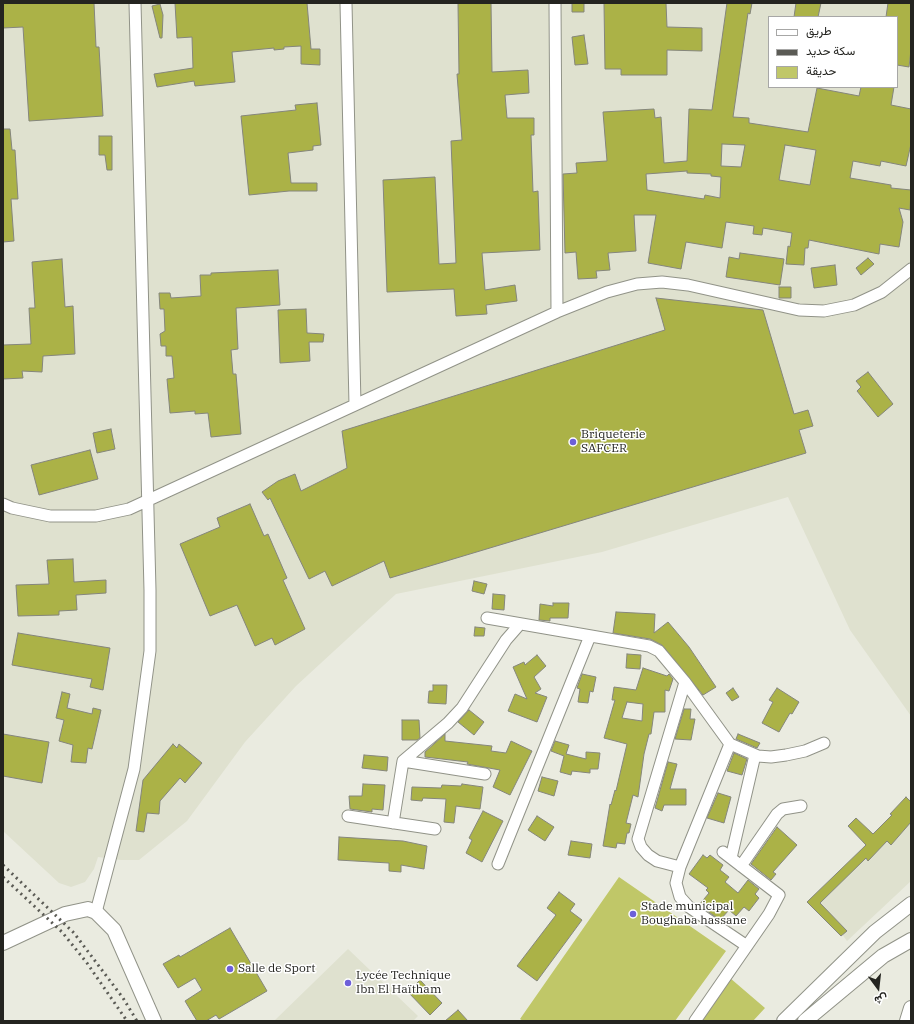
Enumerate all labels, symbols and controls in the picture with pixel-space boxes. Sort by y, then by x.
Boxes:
legend [768,16,898,88]
text: طريق [806,23,831,38]
text: سكة حديد [806,43,855,58]
text: حديقة [806,63,836,78]
place label: Briqueterie SAFCER [581,428,645,456]
marker: Briqueterie SAFCER [568,437,578,447]
place label: Stade municipal Boughaba hassane [641,900,747,928]
marker: Stade municipal Boughaba hassane [628,909,638,919]
place label: Salle de Sport [238,962,315,976]
marker: Salle de Sport [225,964,235,974]
north arrow [858,968,898,1008]
place label: Lycée Technique Ibn El Haïtham [356,969,451,997]
marker: Lycée Technique Ibn El Haïtham [343,978,353,988]
text: ش [873,991,889,1008]

